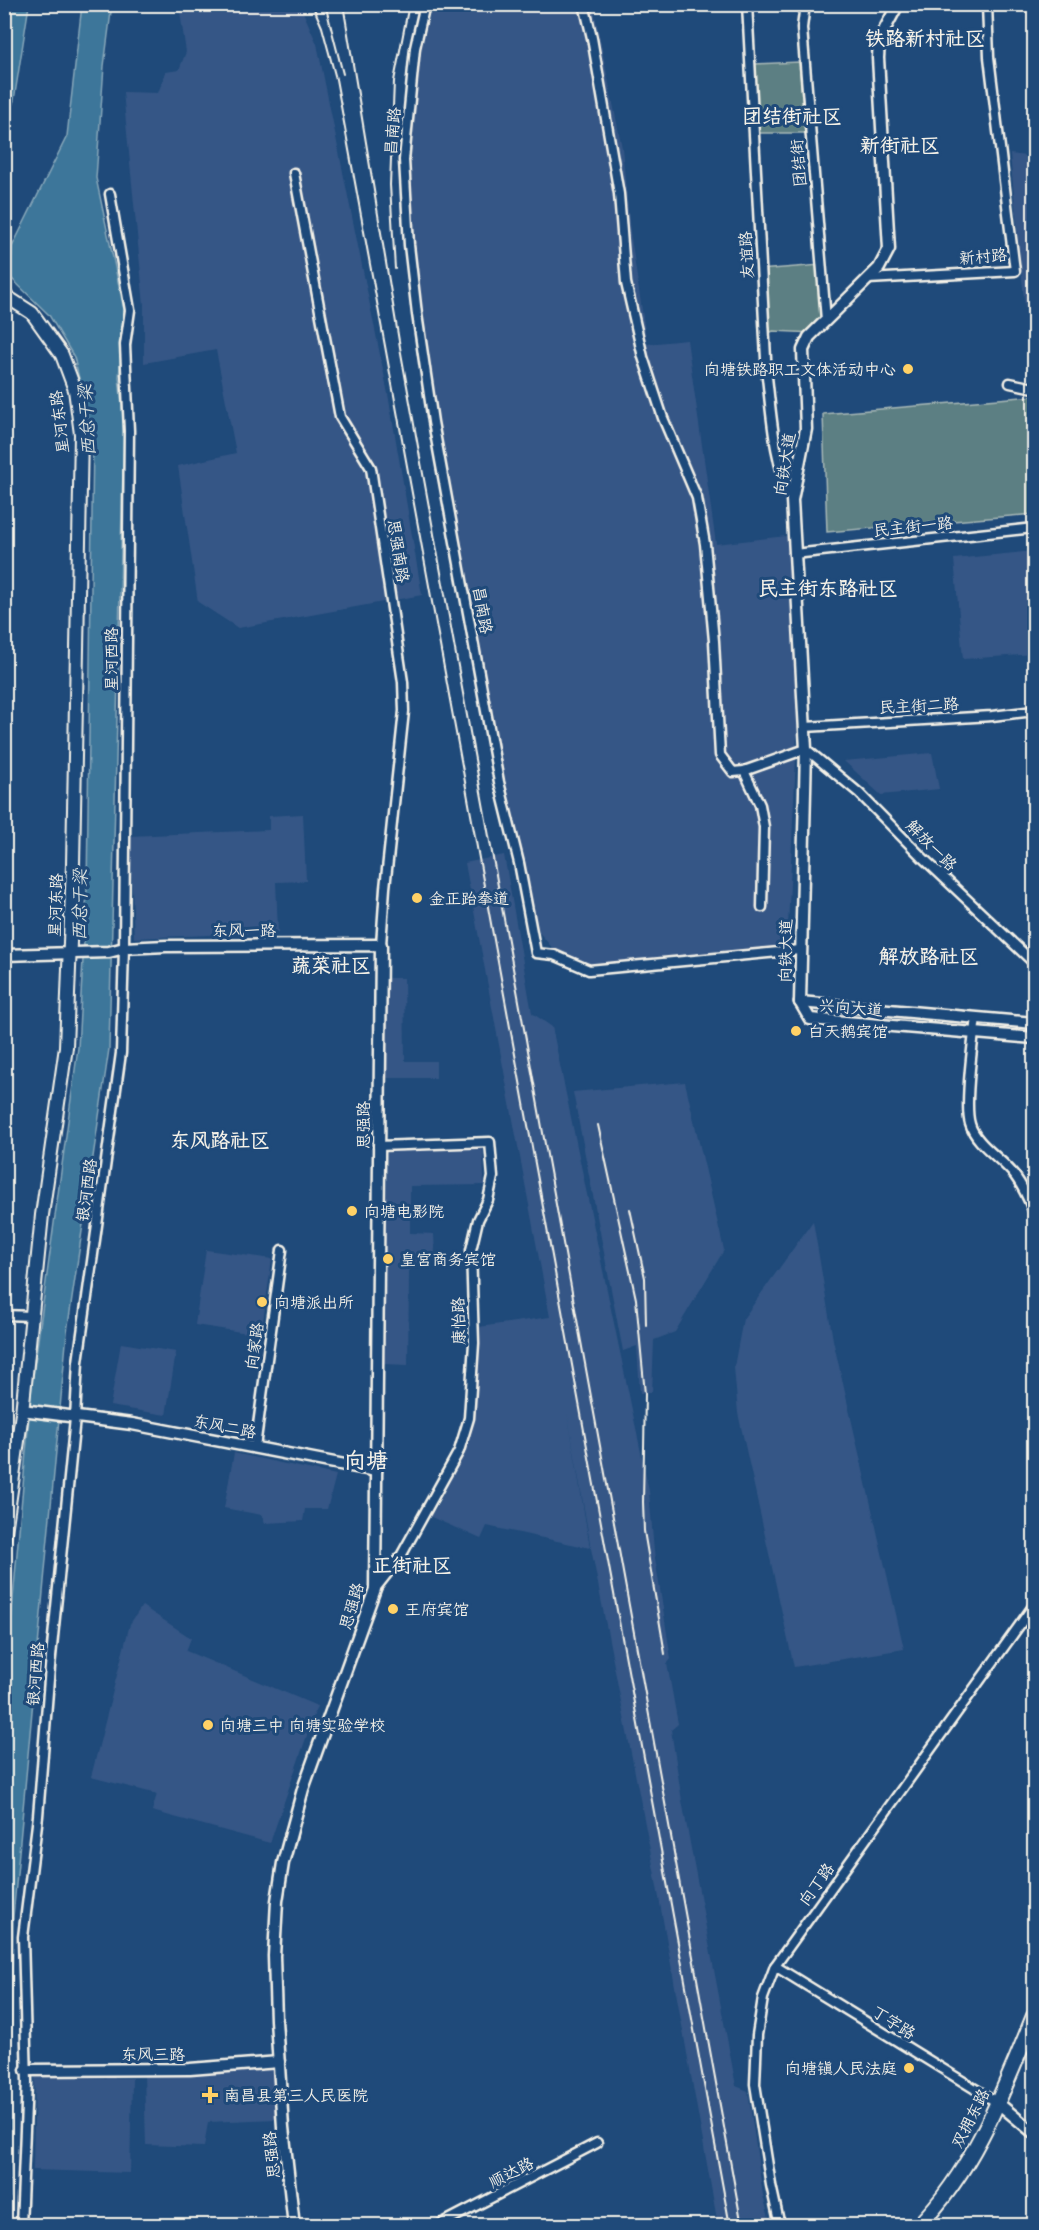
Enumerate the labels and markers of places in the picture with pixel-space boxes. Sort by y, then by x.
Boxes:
place label: 向塘铁路职工文体活动中心 [704,356,896,380]
marker: 向塘铁路职工文体活动中心 [901,362,915,376]
place label: 金正跆拳道 [429,885,509,909]
marker: 金正跆拳道 [410,891,424,905]
place label: 白天鹅宾馆 [808,1018,888,1042]
marker: 白天鹅宾馆 [789,1024,803,1038]
place label: 向塘电影院 [364,1198,444,1222]
marker: 向塘电影院 [345,1204,359,1218]
place label: 皇宫商务宾馆 [400,1246,496,1270]
marker: 皇宫商务宾馆 [381,1252,395,1266]
place label: 向塘派出所 [274,1289,354,1313]
marker: 向塘派出所 [255,1295,269,1309]
place label: 王府宾馆 [405,1596,469,1620]
marker: 王府宾馆 [386,1602,400,1616]
place label: 向塘三中 向塘实验学校 [220,1712,385,1736]
marker: 向塘三中 向塘实验学校 [201,1718,215,1732]
place label: 向塘镇人民法庭 [785,2055,897,2079]
marker: 向塘镇人民法庭 [902,2061,916,2075]
place label: 南昌县第三人民医院 [224,2082,368,2106]
marker: 南昌县第三人民医院 [201,2086,219,2104]

